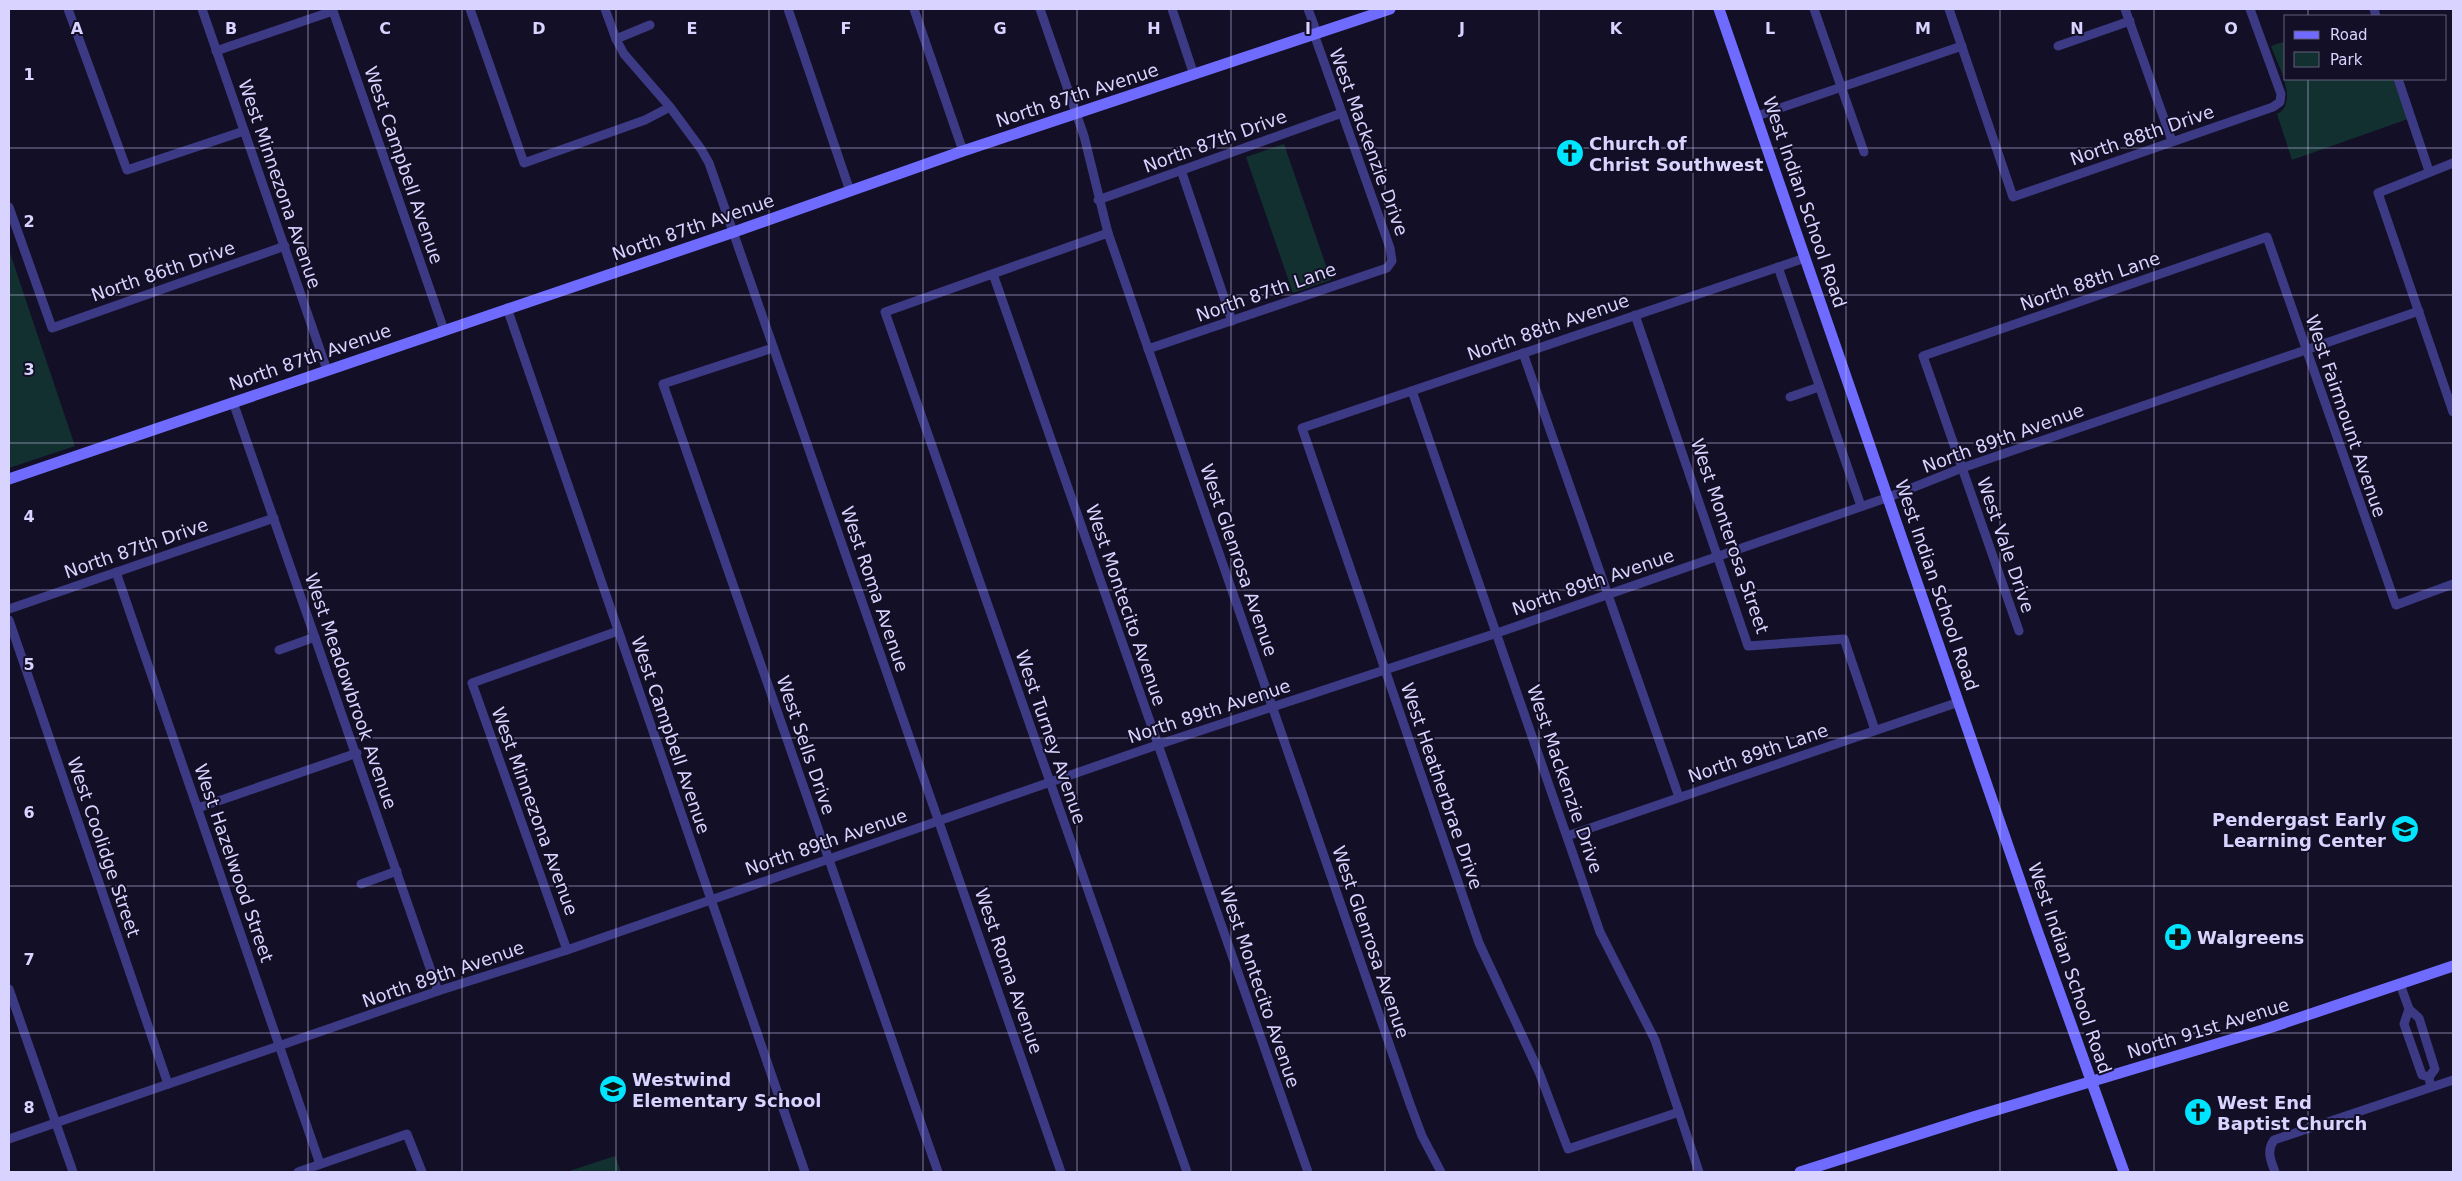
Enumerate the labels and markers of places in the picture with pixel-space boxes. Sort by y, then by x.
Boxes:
place label: Church of Christ Southwest [1589,133,1764,175]
church icon: Church of Christ Southwest [1555,138,1585,168]
place label: Pendergast Early Learning Center [2212,809,2386,851]
school or university icon: Pendergast Early Learning Center [2390,814,2420,844]
pharmacy icon: Walgreens [2163,922,2193,952]
place label: Walgreens [2197,927,2304,948]
place label: Westwind Elementary School [632,1069,821,1111]
school or university icon: Westwind Elementary School [598,1074,628,1104]
place label: West End Baptist Church [2217,1092,2367,1134]
church icon: West End Baptist Church [2183,1097,2213,1127]

